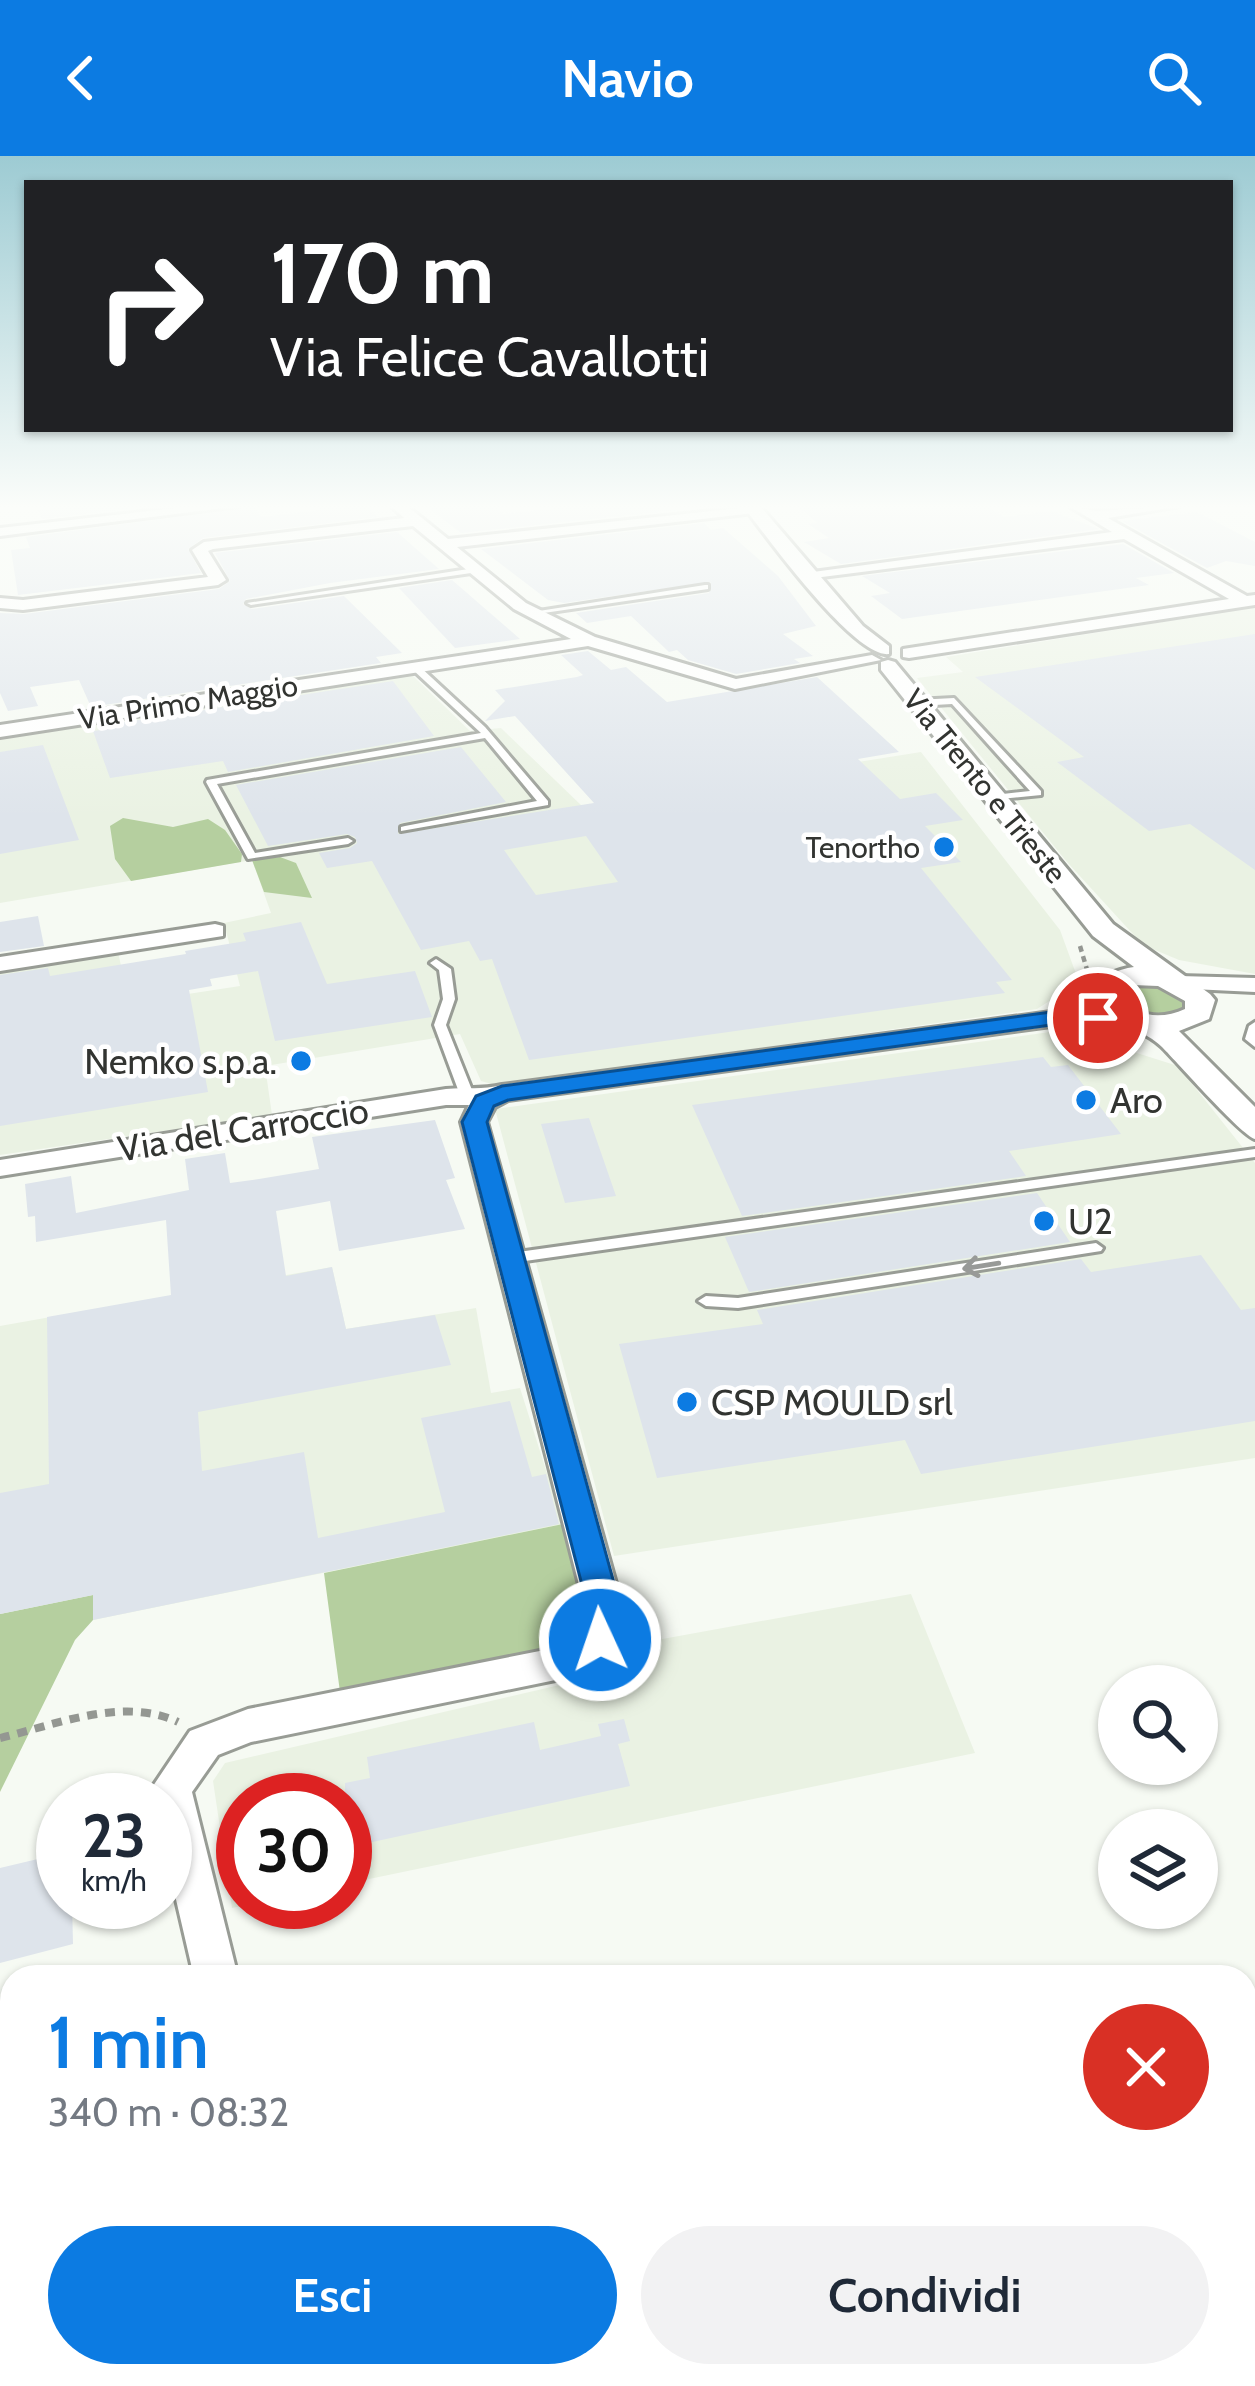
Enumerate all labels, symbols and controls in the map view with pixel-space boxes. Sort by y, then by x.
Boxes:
icon: back [48,45,114,111]
text: Navio [561,45,694,111]
icon: search [1141,45,1207,111]
text: 170 m [270,222,494,324]
icon: right [72,228,228,384]
text: Via Felice Cavallotti [270,324,709,390]
street label: Via Primo Maggio [76,666,300,738]
street label: Via Trento e Trieste [895,681,1075,891]
place label: Tenortho [805,829,920,866]
marker: Tenortho [931,834,957,860]
pin [1047,967,1149,1069]
icon: arrive [1065,985,1131,1051]
place label: Nemko s.p.a. [84,1039,277,1083]
marker: Nemko s.p.a. [288,1048,314,1074]
place label: Aro [1110,1078,1163,1122]
street label: Via del Carroccio [115,1087,371,1171]
marker: Aro [1073,1087,1099,1113]
place label: U2 [1068,1199,1113,1243]
marker: U2 [1031,1208,1057,1234]
one-way arrow [962,1255,1001,1278]
place label: CSP MOULD srl [711,1380,953,1424]
marker: CSP MOULD srl [674,1389,700,1415]
position arrow [537,1577,663,1703]
map controls [1098,1665,1218,1929]
button: search [1098,1665,1218,1785]
speed limit sign: 30 [216,1773,372,1929]
text: 23 [82,1799,146,1872]
button: layers [1098,1809,1218,1929]
text: km/h [81,1862,147,1899]
text: 1 min [48,1999,209,2086]
button: close [1083,2004,1209,2130]
text: 340 m · 08:32 [48,2088,289,2136]
button: Esci [48,2226,617,2364]
button: Condividi [641,2226,1209,2364]

